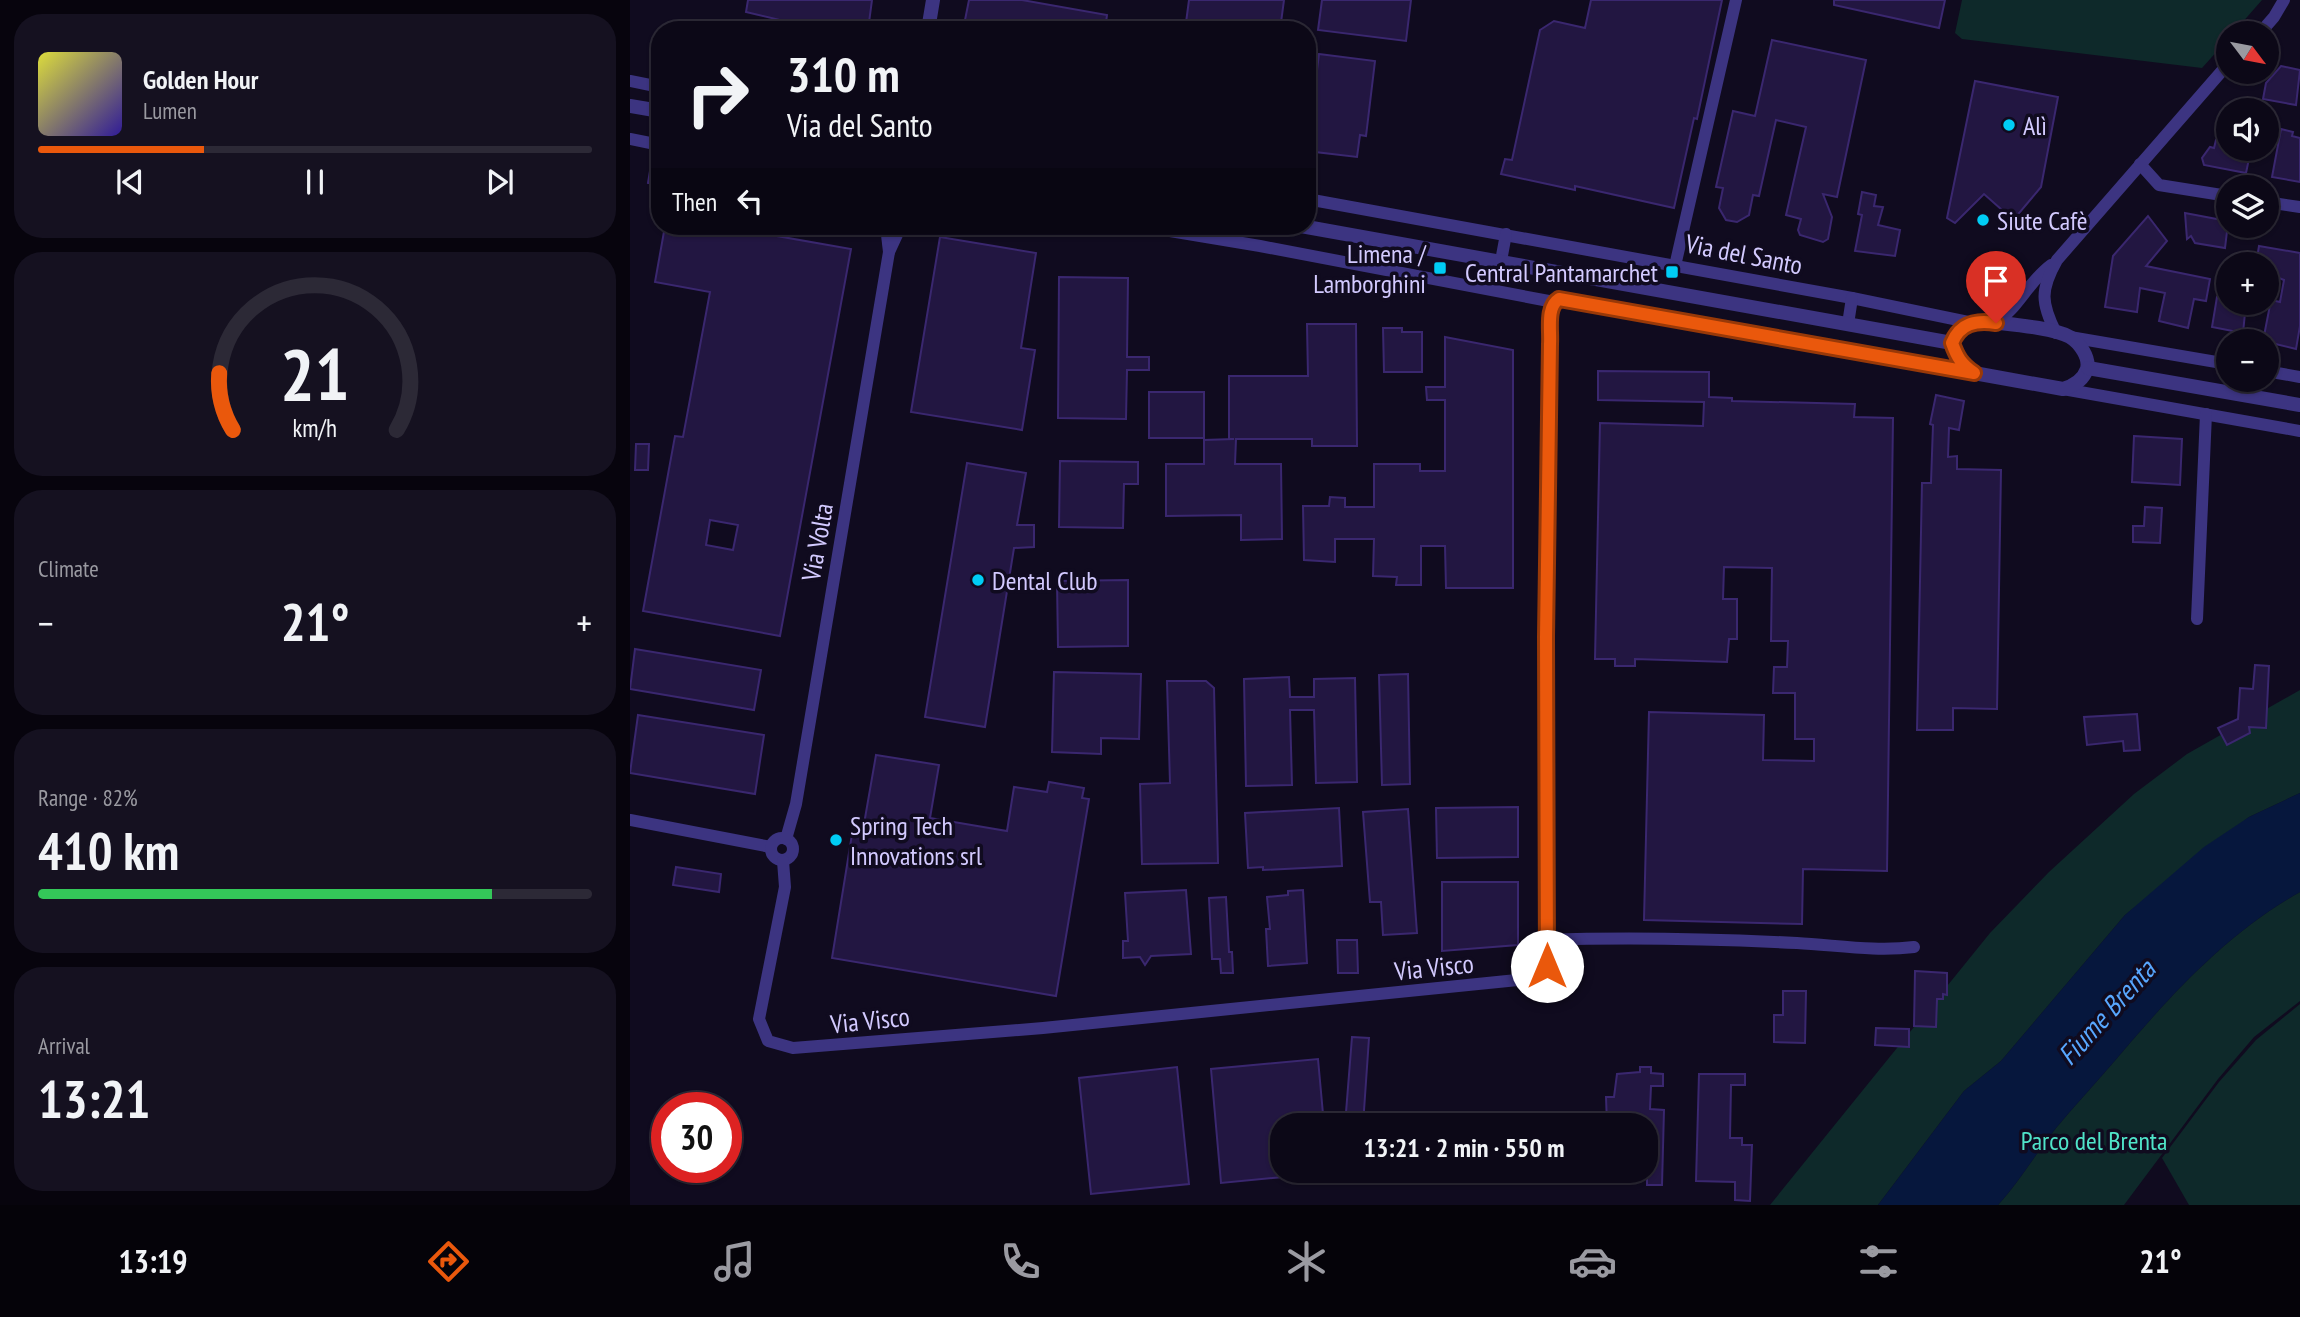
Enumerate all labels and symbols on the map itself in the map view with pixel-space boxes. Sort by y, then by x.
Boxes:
north arrow [2216,21,2278,84]
place label: Alì [2023,109,2047,142]
marker: Alì [2001,117,2017,133]
place label: Siute Cafè [1997,204,2087,237]
marker: Siute Cafè [1975,212,1991,228]
street label: Via del Santo [1682,226,1805,281]
place label: Limena / Lamborghini [1313,237,1427,300]
pin [1966,251,2026,323]
place label: Central Pantamarchet [1465,256,1658,289]
marker: Limena / Lamborghini [1432,260,1448,276]
marker: Central Pantamarchet [1664,264,1680,280]
street label: Via Volta [794,500,840,585]
place label: Dental Club [992,564,1097,597]
marker: Dental Club [970,572,986,588]
place label: Spring Tech Innovations srl [850,809,982,872]
marker: Spring Tech Innovations srl [828,832,844,848]
position arrow [1510,929,1584,1003]
street label: Via Visco [1392,946,1475,988]
water label: Fiume Brenta [2049,950,2164,1072]
street label: Via Visco [828,999,911,1041]
speed limit sign: 30 [651,1092,742,1183]
park label: Parco del Brenta [2021,1124,2167,1157]

